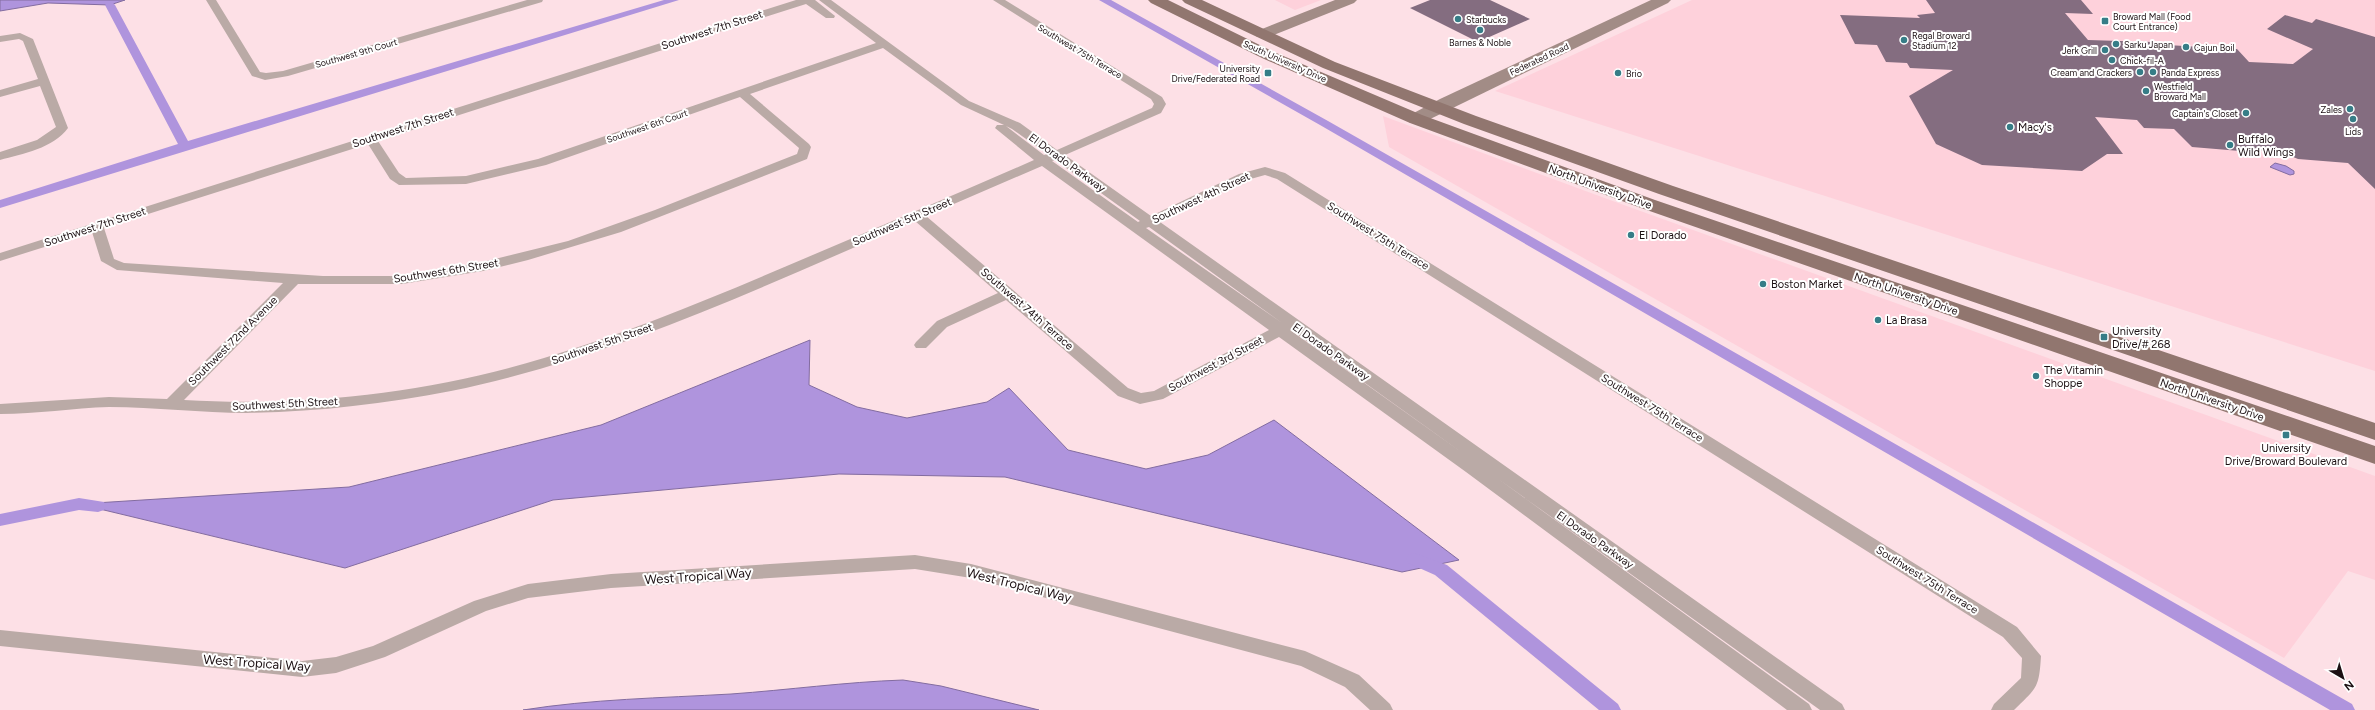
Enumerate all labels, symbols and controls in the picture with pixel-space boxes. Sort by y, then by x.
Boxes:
street label: Southwest 7th Street [660,7,764,53]
place label: Broward Mall (Food Court Entrance) [2113,11,2191,32]
marker: Starbucks [1453,14,1463,24]
place label: Starbucks [1466,14,1506,25]
marker: Broward Mall (Food Court Entrance) [2100,16,2110,26]
street label: Southwest 75th Terrace [1036,21,1124,81]
marker: Barnes & Noble [1475,25,1485,35]
place label: Regal Broward Stadium 12 [1912,30,1970,51]
marker: Regal Broward Stadium 12 [1899,35,1909,45]
street label: Southwest 9th Court [314,36,399,70]
place label: Barnes & Noble [1449,37,1511,48]
street label: South University Drive [1242,38,1328,84]
marker: Sarku Japan [2111,39,2121,49]
place label: Sarku Japan [2124,39,2173,50]
street label: Federated Road [1508,40,1570,78]
marker: Cajun Boil [2181,42,2191,52]
place label: Cajun Boil [2194,42,2235,53]
place label: Jerk Grill [2062,45,2097,56]
marker: Jerk Grill [2100,45,2110,55]
marker: Chick-fil-A [2107,55,2117,65]
place label: Chick-fil-A [2120,55,2164,66]
place label: University Drive/Federated Road [1172,63,1260,84]
place label: Cream and Crackers [2051,67,2132,78]
marker: Cream and Crackers [2135,67,2145,77]
marker: Panda Express [2148,67,2158,77]
place label: Panda Express [2161,67,2219,78]
marker: University Drive/Federated Road [1263,68,1273,78]
marker: Brio [1613,68,1623,78]
place label: Brio [1626,68,1642,79]
place label: Westfield Broward Mall [2154,81,2206,102]
marker: Westfield Broward Mall [2141,86,2151,96]
place label: Zales [2321,104,2342,115]
marker: Zales [2345,104,2355,114]
street label: Southwest 7th Street [351,105,455,151]
street label: Southwest 6th Court [605,107,689,145]
place label: Captain's Closet [2172,108,2239,119]
marker: Captain's Closet [2241,108,2251,118]
marker: Lids [2348,114,2358,124]
place label: Macy's [2018,121,2052,134]
marker: Macy's [2005,122,2015,132]
place label: Lids [2345,126,2361,137]
street label: El Dorado Parkway [1026,131,1108,195]
place label: Buffalo Wild Wings [2238,133,2294,159]
marker: Buffalo Wild Wings [2225,140,2235,150]
street label: North University Drive [1546,162,1654,212]
street label: Southwest 4th Street [1150,170,1252,226]
street label: Southwest 5th Street [851,195,953,249]
street label: Southwest 75th Terrace [1325,199,1431,273]
street label: Southwest 7th Street [43,204,147,250]
place label: El Dorado [1639,229,1687,242]
marker: El Dorado [1626,230,1636,240]
street label: Southwest 6th Street [393,256,499,286]
street label: Southwest 74th Terrace [978,265,1076,353]
street label: North University Drive [1852,270,1960,318]
place label: Boston Market [1771,278,1843,291]
marker: Boston Market [1758,279,1768,289]
street label: Southwest 72nd Avenue [186,294,280,388]
place label: La Brasa [1886,314,1927,327]
marker: La Brasa [1873,315,1883,325]
street label: Southwest 5th Street [550,321,654,367]
street label: El Dorado Parkway [1290,321,1372,384]
place label: University Drive/# 268 [2112,325,2171,351]
marker: University Drive/# 268 [2099,332,2109,342]
street label: Southwest 3rd Street [1166,333,1266,395]
place label: The Vitamin Shoppe [2044,364,2103,390]
street label: Southwest 75th Terrace [1599,371,1705,445]
marker: The Vitamin Shoppe [2031,371,2041,381]
street label: North University Drive [2158,376,2266,424]
street label: Southwest 5th Street [232,395,338,413]
marker: University Drive/Broward Boulevard [2281,430,2291,440]
place label: University Drive/Broward Boulevard [2225,442,2347,468]
street label: El Dorado Parkway [1554,509,1636,572]
street label: Southwest 75th Terrace [1874,543,1980,617]
street label: West Tropical Way [644,565,752,587]
street label: West Tropical Way [965,565,1073,605]
street label: West Tropical Way [203,652,311,674]
north arrow [2323,658,2363,698]
text: N [2341,678,2356,693]

